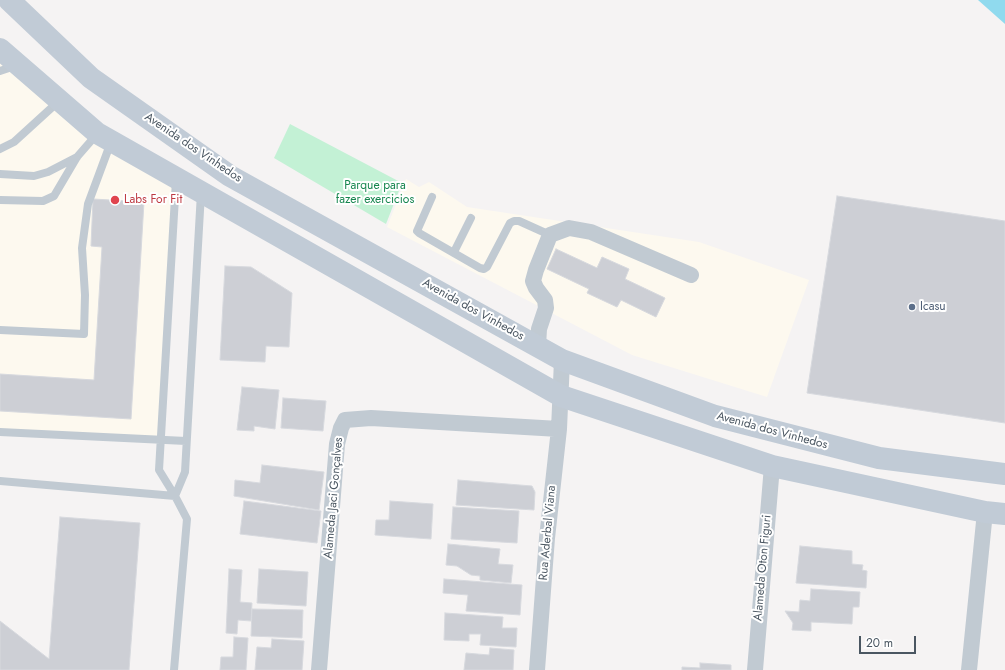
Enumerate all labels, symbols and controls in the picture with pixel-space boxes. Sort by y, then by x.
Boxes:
street label: Avenida dos Vinhedos [142,110,244,186]
park label: Parque para fazer exercicios [336,179,414,207]
place label: Labs For Fit [124,193,182,207]
marker: Labs For Fit [109,194,121,206]
street label: Avenida dos Vinhedos [420,276,526,344]
place label: Icasu [920,300,946,314]
marker: Icasu [907,302,917,312]
street label: Avenida dos Vinhedos [715,409,829,453]
street label: Alameda Jaci Gonçalves [322,437,346,559]
street label: Rua Aderbal Viana [537,485,559,581]
street label: Alameda Oton Figuri [751,514,775,622]
scale bar [861,628,918,654]
text: 20 m [866,634,893,652]

